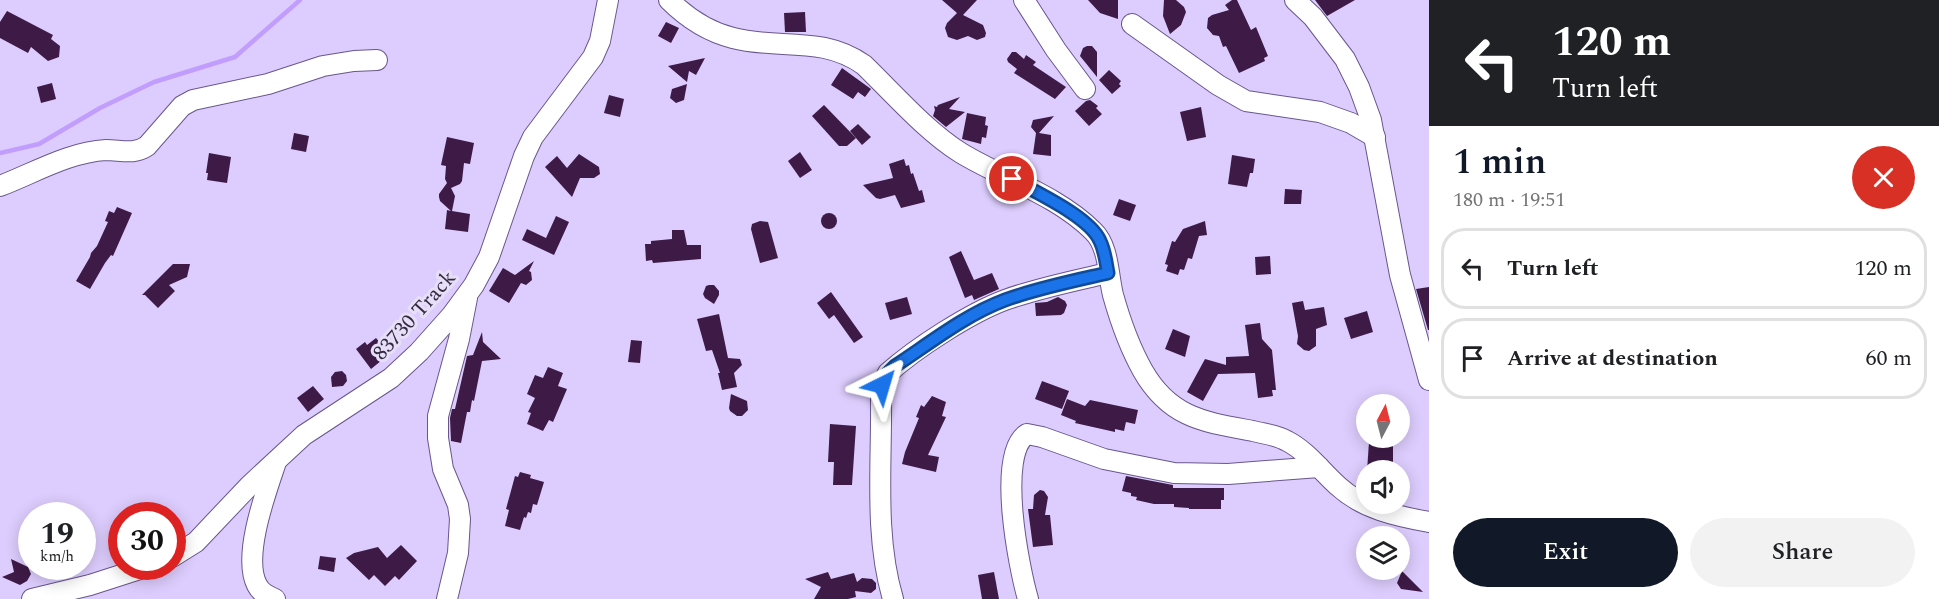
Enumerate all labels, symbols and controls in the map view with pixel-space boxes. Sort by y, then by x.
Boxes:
text: 120 m [1552,11,1671,74]
icon: left [1453,24,1531,102]
text: Turn left [1552,68,1658,110]
text: 1 min [1453,135,1546,190]
button: close [1852,146,1915,209]
pin [986,153,1037,204]
icon: arrive [995,162,1028,195]
text: 180 m · 19:51 [1453,185,1565,215]
icon: left [1456,252,1489,285]
text: Turn left [1507,252,1599,285]
text: 120 m [1855,252,1912,285]
street label: 83730 Track [365,263,464,368]
icon: arrive [1456,342,1489,375]
text: Arrive at destination [1507,342,1718,375]
text: 60 m [1866,342,1912,375]
position arrow [850,353,914,417]
north arrow [1356,394,1410,448]
map controls [1356,394,1410,580]
button: sound [1356,460,1410,514]
speed limit sign: 30 [108,502,186,580]
text: 19 [40,511,74,557]
button: Exit [1453,518,1678,587]
button: Share [1690,518,1915,587]
button: layers [1356,526,1410,580]
text: km/h [40,545,74,568]

